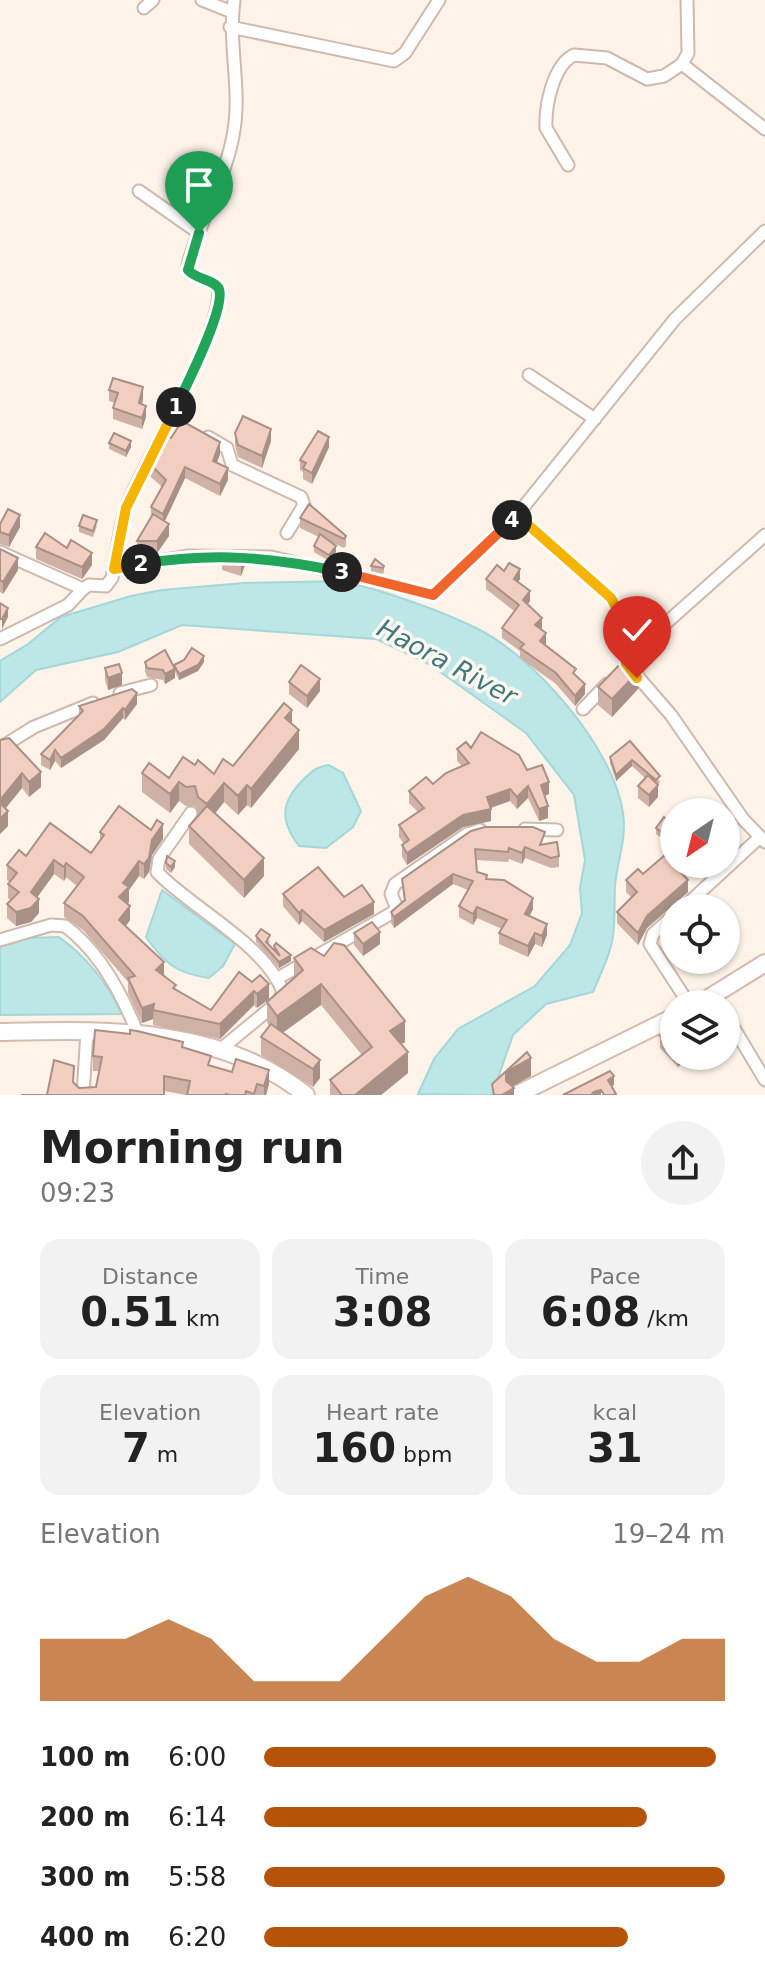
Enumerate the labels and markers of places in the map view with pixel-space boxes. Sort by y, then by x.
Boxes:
pin [165,151,233,233]
pin: 1 [156,387,196,427]
pin: 4 [492,500,532,540]
pin: 2 [121,544,161,584]
pin: 3 [322,552,362,592]
pin [603,596,671,678]

